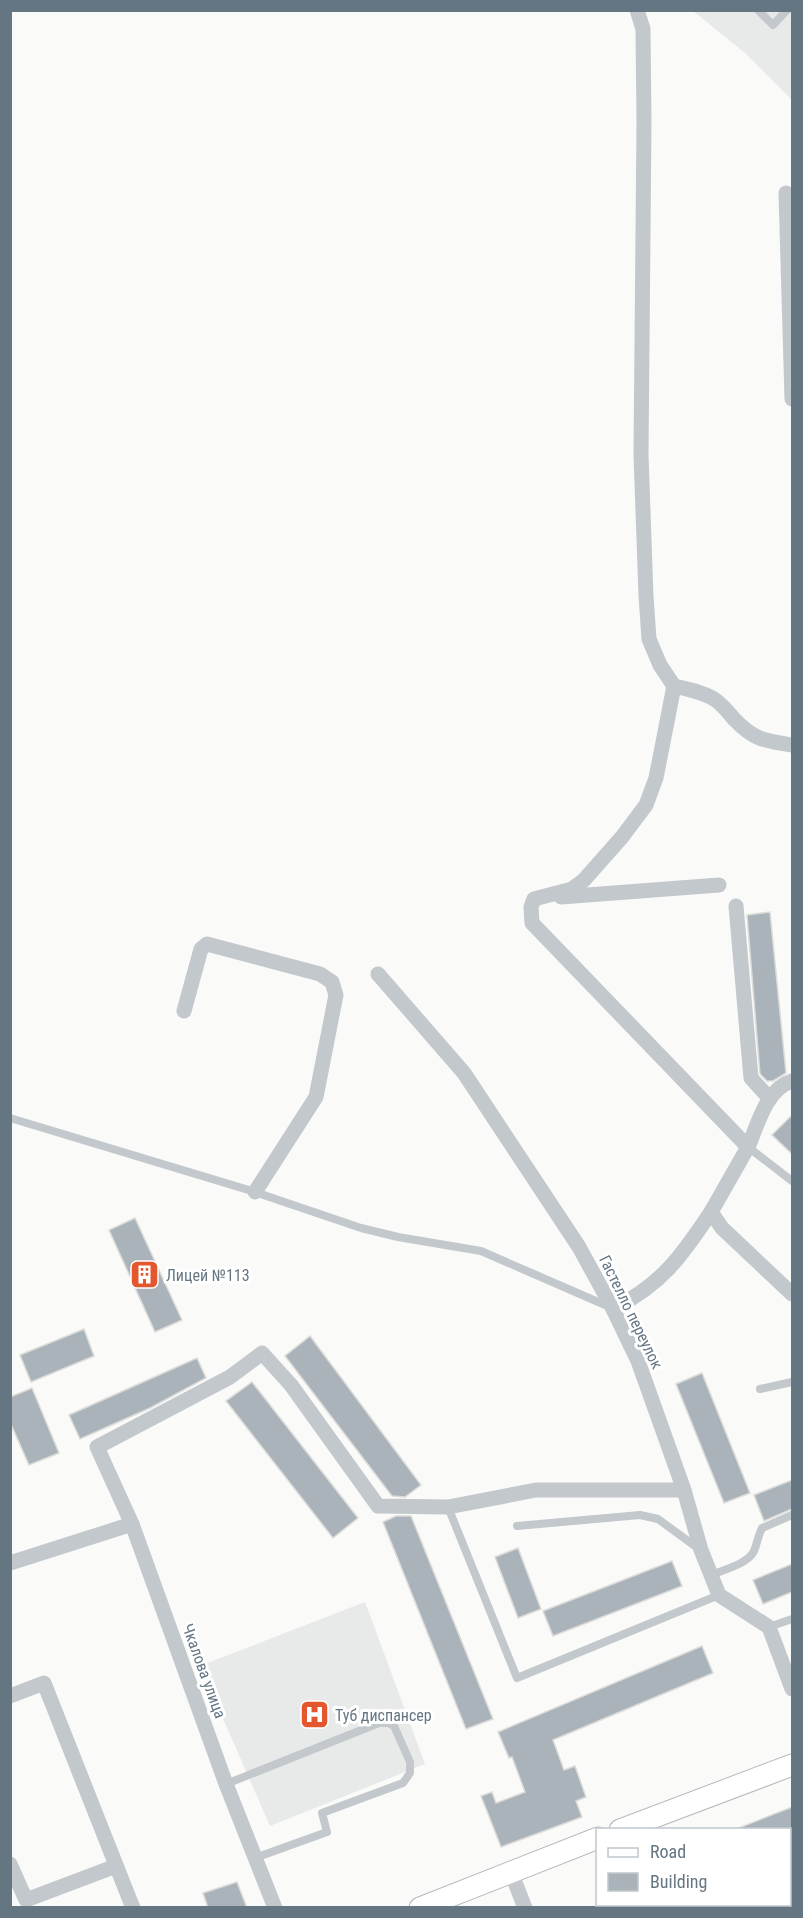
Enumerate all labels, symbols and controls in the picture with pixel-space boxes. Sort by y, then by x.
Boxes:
street label: Гастелло переулок [595,1252,667,1372]
building icon: Лицей №113 [129,1259,161,1291]
place label: Лицей №113 [166,1266,250,1285]
street label: Чкалова улица [178,1621,230,1721]
hospital icon: Туб диспансер [298,1699,330,1731]
place label: Туб диспансер [335,1706,432,1725]
legend [596,1828,791,1906]
text: Road [650,1841,686,1862]
text: Building [650,1871,707,1892]

